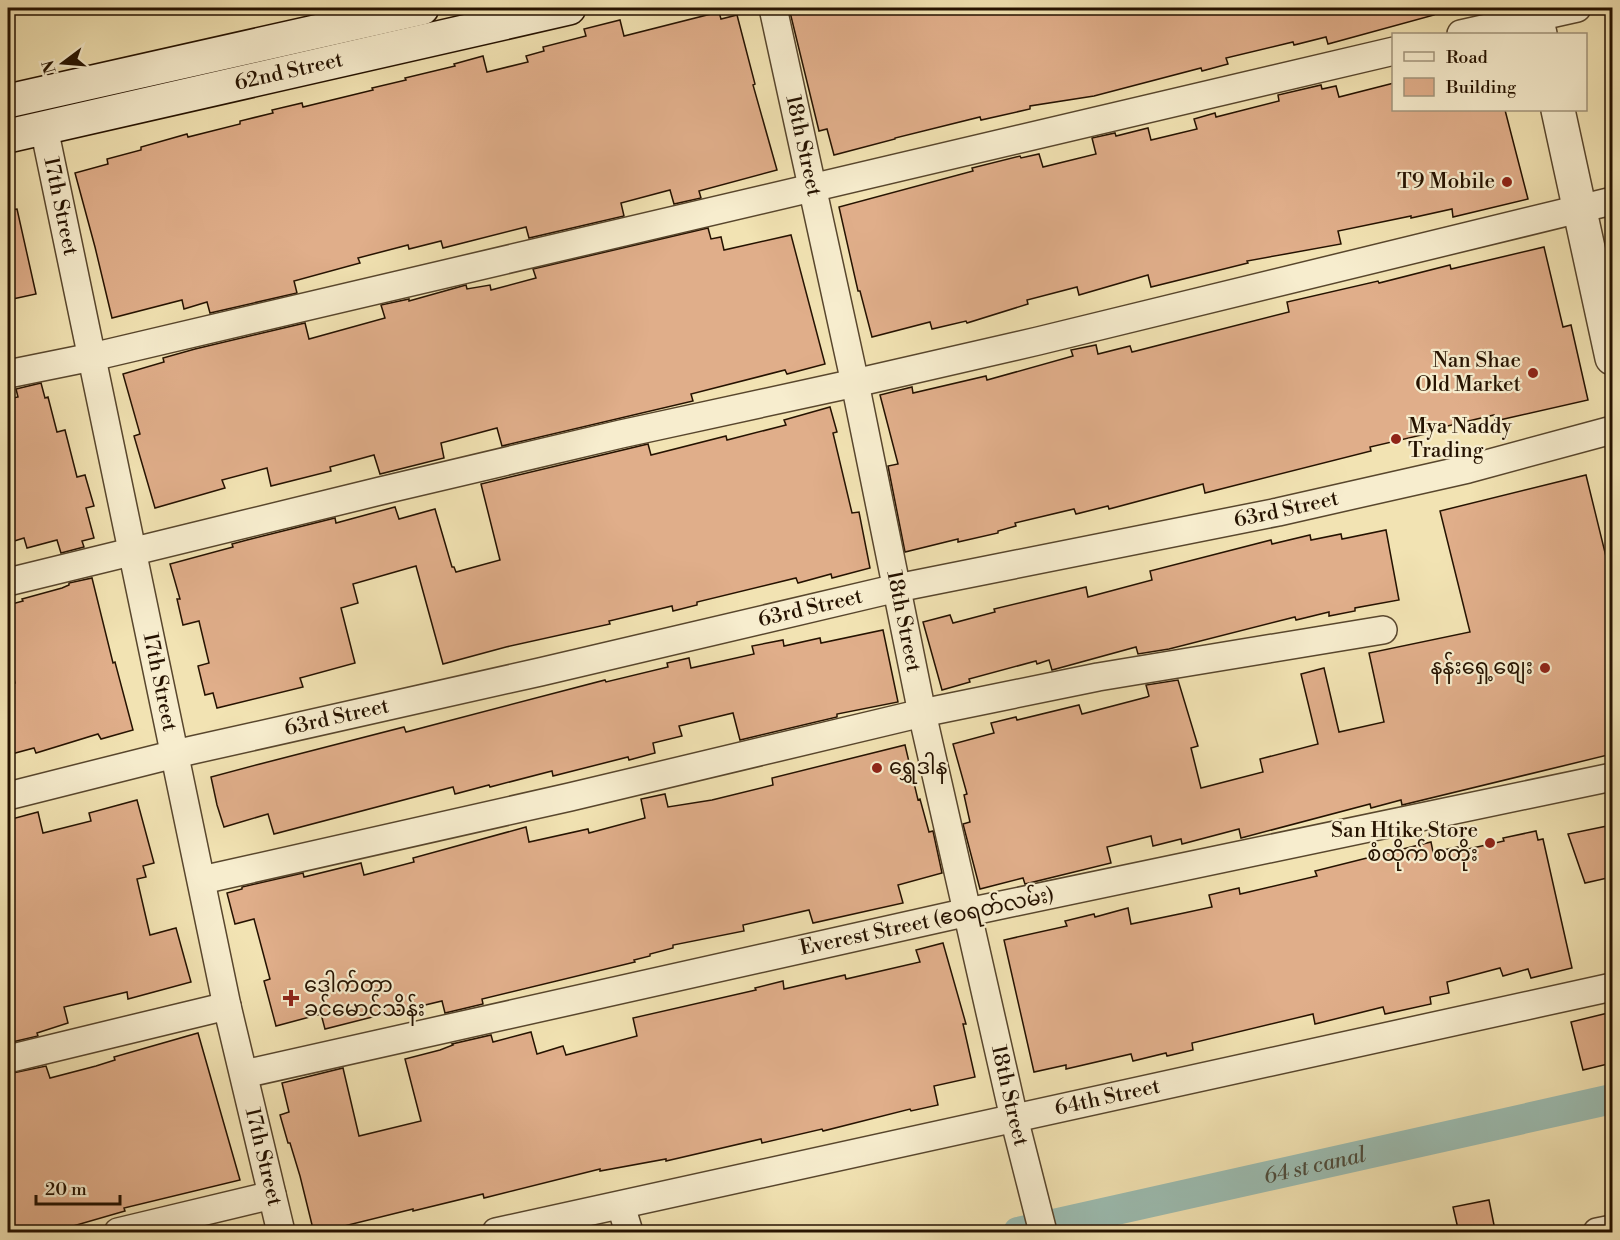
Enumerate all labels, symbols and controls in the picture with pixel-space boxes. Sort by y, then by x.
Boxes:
north arrow [33,33,93,93]
legend [1392,33,1587,111]
text: Road [1446,46,1489,69]
street label: 62nd Street [232,47,346,97]
text: N [38,58,61,76]
text: Building [1445,76,1517,99]
street label: 18th Street [779,93,827,199]
street label: 17th Street [37,155,83,259]
place label: T9 Mobile [1397,169,1495,195]
marker: T9 Mobile [1500,175,1514,189]
place label: Nan Shae Old Market [1415,348,1522,398]
marker: Nan Shae Old Market [1526,366,1540,380]
place label: Mya Naddy Trading [1408,414,1513,464]
marker: Mya Naddy Trading [1389,432,1403,446]
street label: 63rd Street [1231,486,1342,534]
street label: 18th Street [880,568,926,675]
street label: 63rd Street [755,583,866,633]
street label: 17th Street [137,630,183,734]
place label: နန်းရှေ့စျေး [1431,651,1533,685]
marker: နန်းရှေ့စျေး [1538,661,1552,675]
street label: 63rd Street [282,693,392,742]
place label: ရွှေဒါန [889,752,947,784]
marker: ရွှေဒါန [870,761,884,775]
place label: San Htike Store စံထိုက် စတိုး [1331,818,1478,871]
marker: San Htike Store စံထိုက် စတိုး [1483,836,1497,850]
street label: Everest Street (ဧ၀ရတ်လမ်း) [796,878,1057,965]
place label: ဒေါက်တာ ခင်မောင်သိန်း [304,969,425,1026]
marker: ဒေါက်တာ ခင်မောင်သိန်း [282,989,300,1007]
street label: 18th Street [985,1042,1034,1150]
street label: 64th Street [1052,1073,1163,1122]
street label: 17th Street [239,1105,287,1209]
water label: 64 st canal [1261,1141,1368,1190]
scale bar [36,1168,120,1206]
text: 20 m [45,1178,87,1201]

